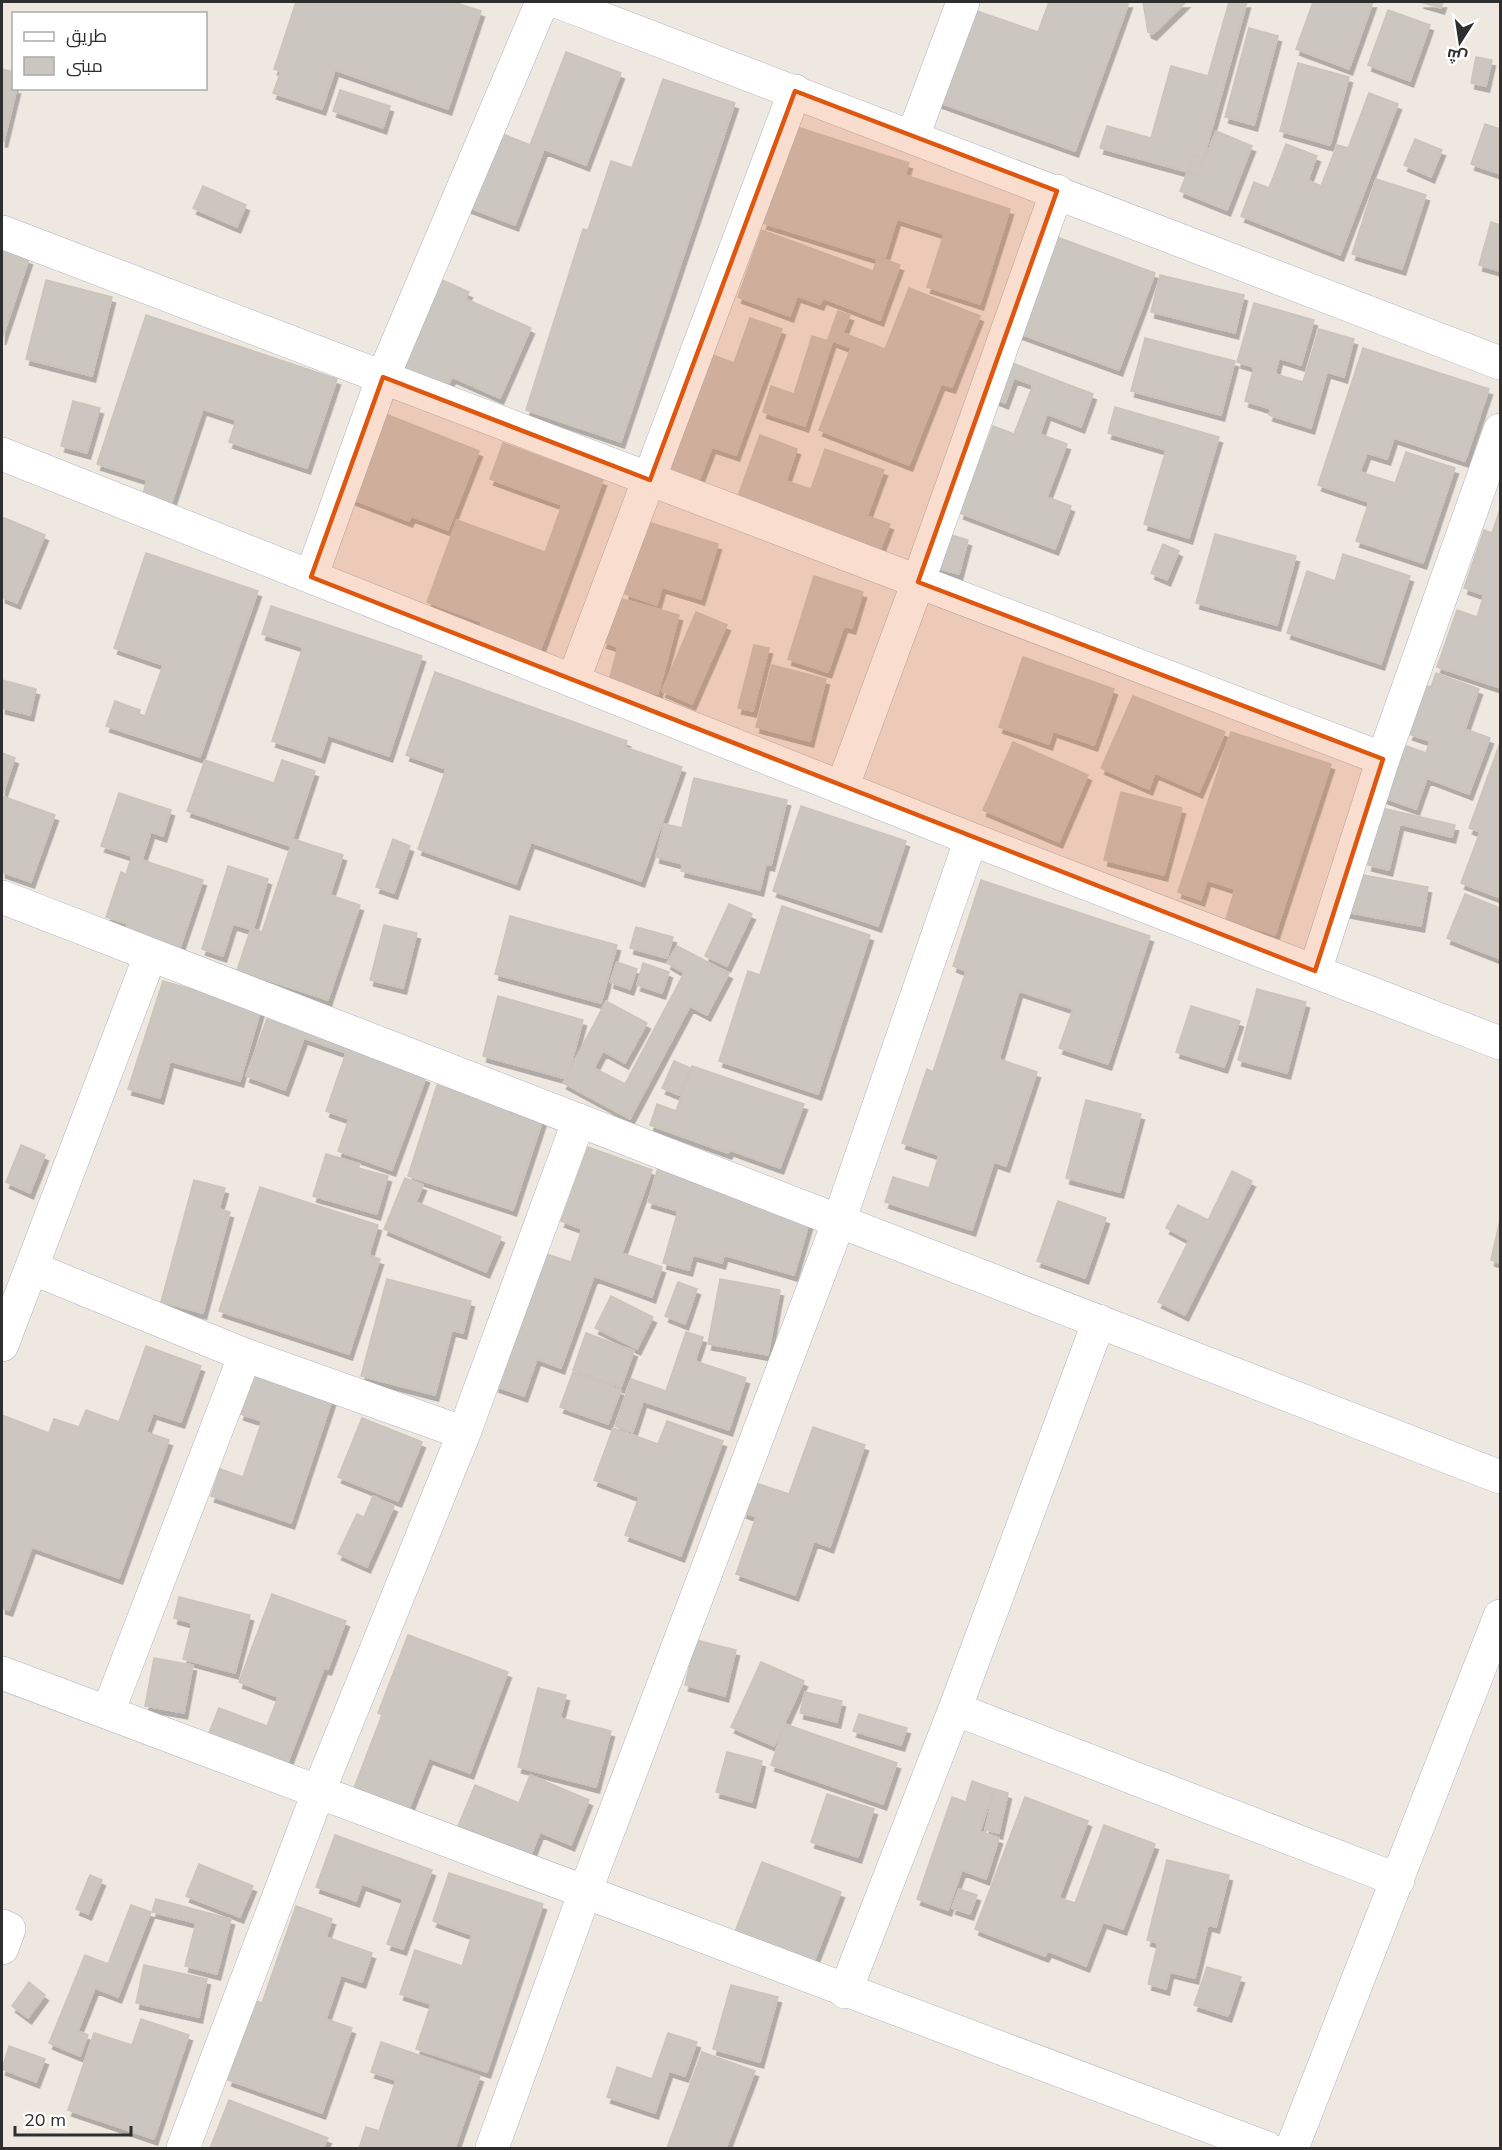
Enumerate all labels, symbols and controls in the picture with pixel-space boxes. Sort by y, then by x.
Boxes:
legend [12,12,207,90]
north arrow [1430,12,1490,72]
text: طريق [66,24,107,48]
text: ش [1445,45,1469,69]
text: مبنى [66,54,103,77]
scale bar [15,2099,130,2137]
text: 20 m [24,2108,66,2131]

